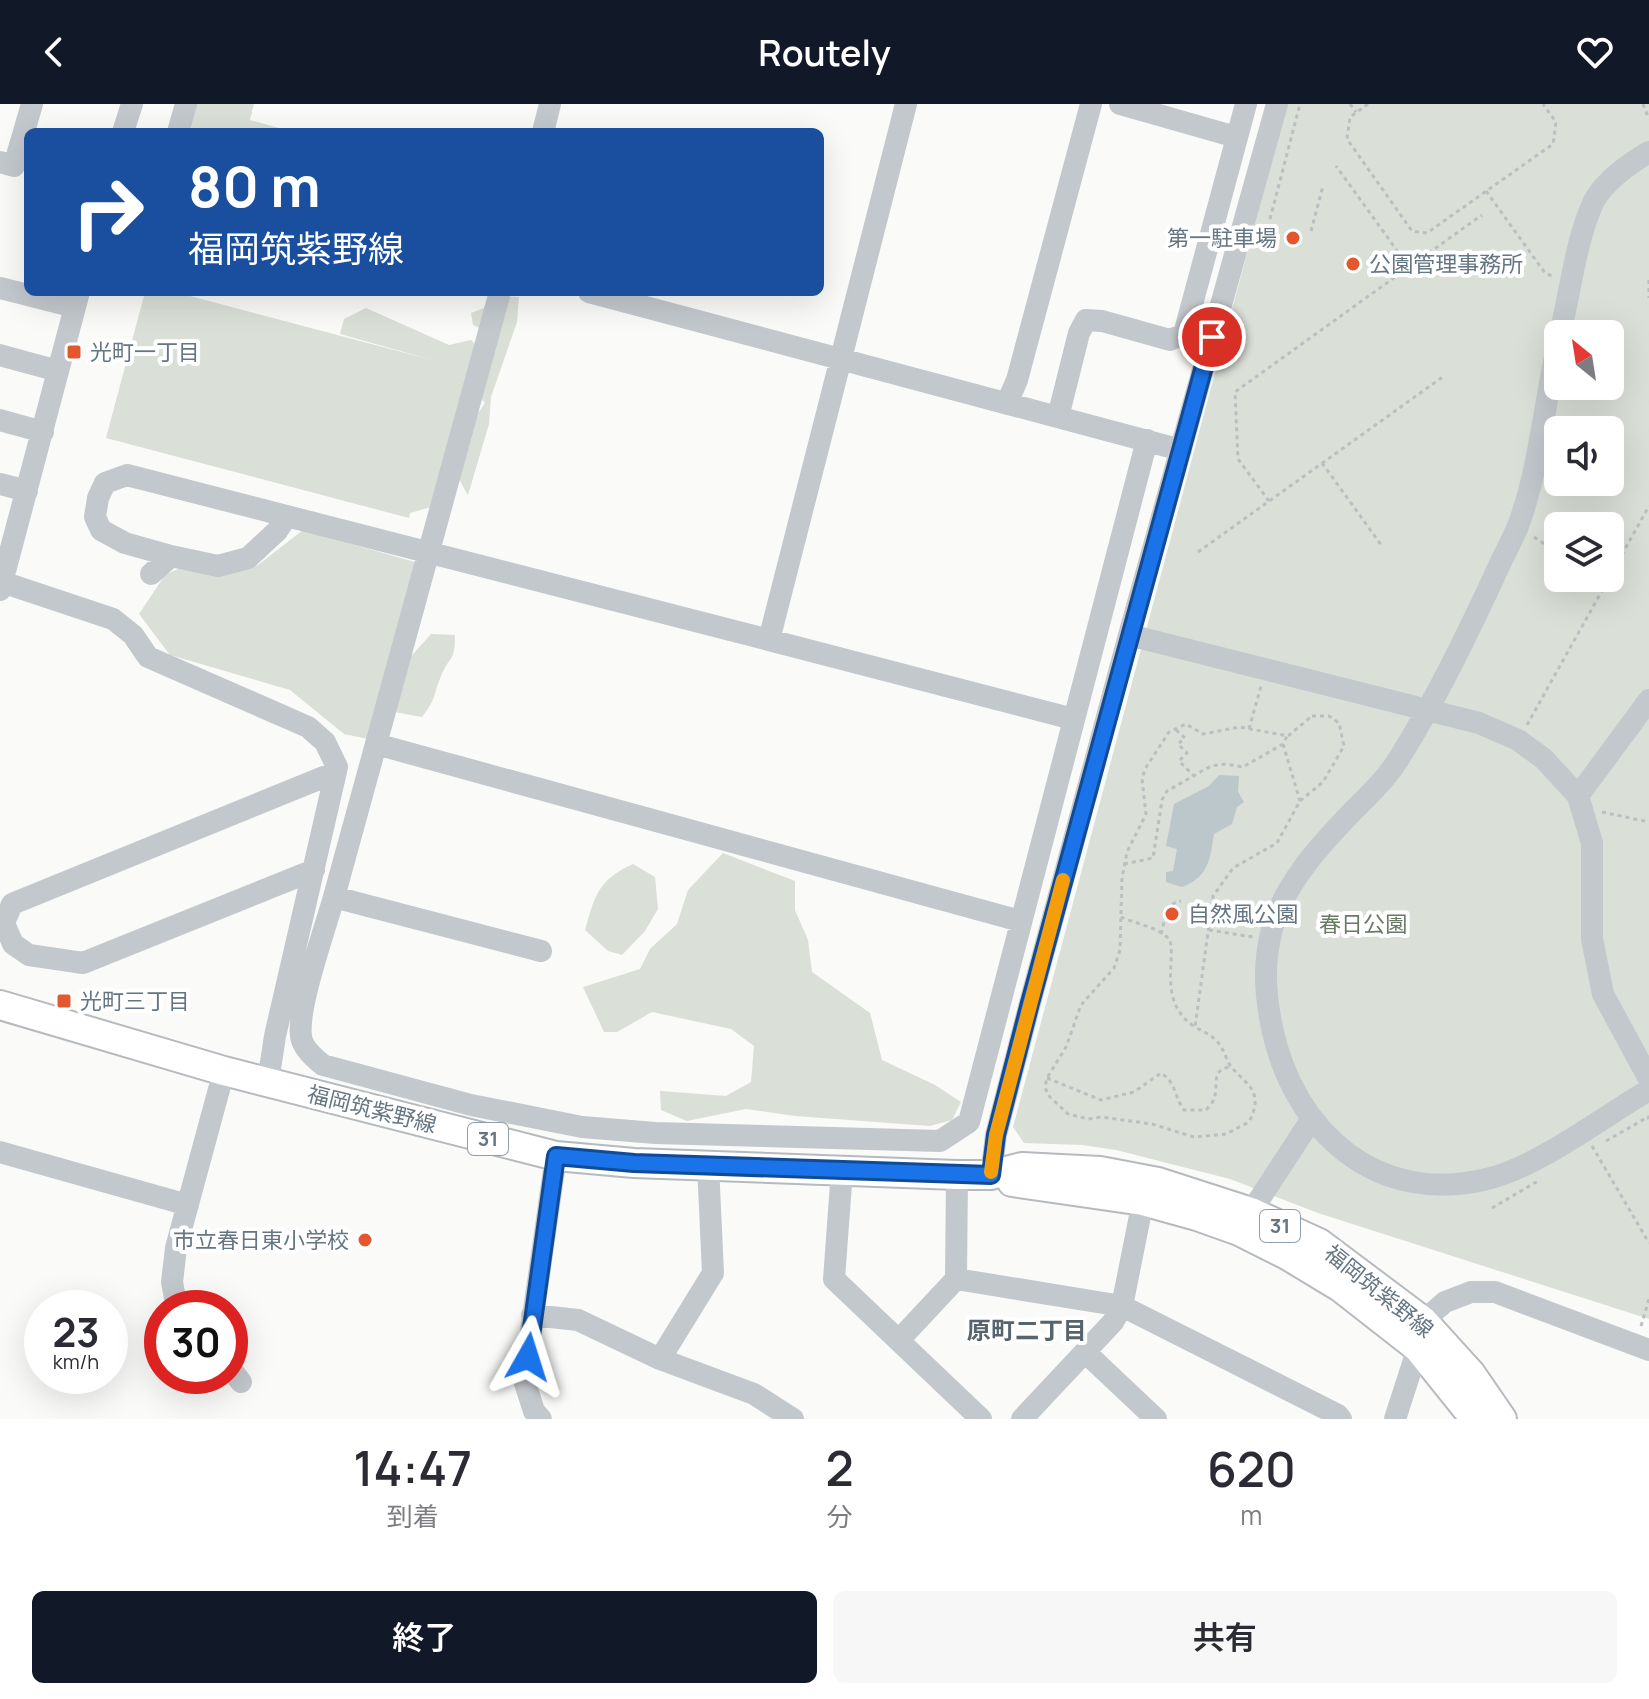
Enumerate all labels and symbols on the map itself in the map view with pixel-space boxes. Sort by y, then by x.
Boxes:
place label: 第一駐車場 [1167,223,1277,253]
marker: 第一駐車場 [1284,229,1302,247]
place label: 公園管理事務所 [1369,249,1523,279]
marker: 公園管理事務所 [1344,255,1362,273]
pin [1178,303,1246,371]
north arrow [1544,320,1624,400]
place label: 光町一丁目 [90,337,200,367]
marker: 光町一丁目 [65,343,83,361]
place label: 自然風公園 [1188,899,1298,929]
marker: 自然風公園 [1163,905,1181,923]
park label: 春日公園 [1319,909,1407,939]
place label: 光町三丁目 [80,986,190,1016]
marker: 光町三丁目 [55,992,73,1010]
street label: 福岡筑紫野線 [304,1078,440,1140]
road number: 31 [468,1123,508,1155]
road number: 31 [1260,1210,1300,1242]
place label: 市立春日東小学校 [173,1225,349,1255]
marker: 市立春日東小学校 [356,1231,374,1249]
street label: 福岡筑紫野線 [1318,1238,1440,1344]
speed limit sign: 30 [144,1290,248,1394]
district label: 原町二丁目 [967,1313,1087,1346]
position arrow [486,1315,570,1399]

